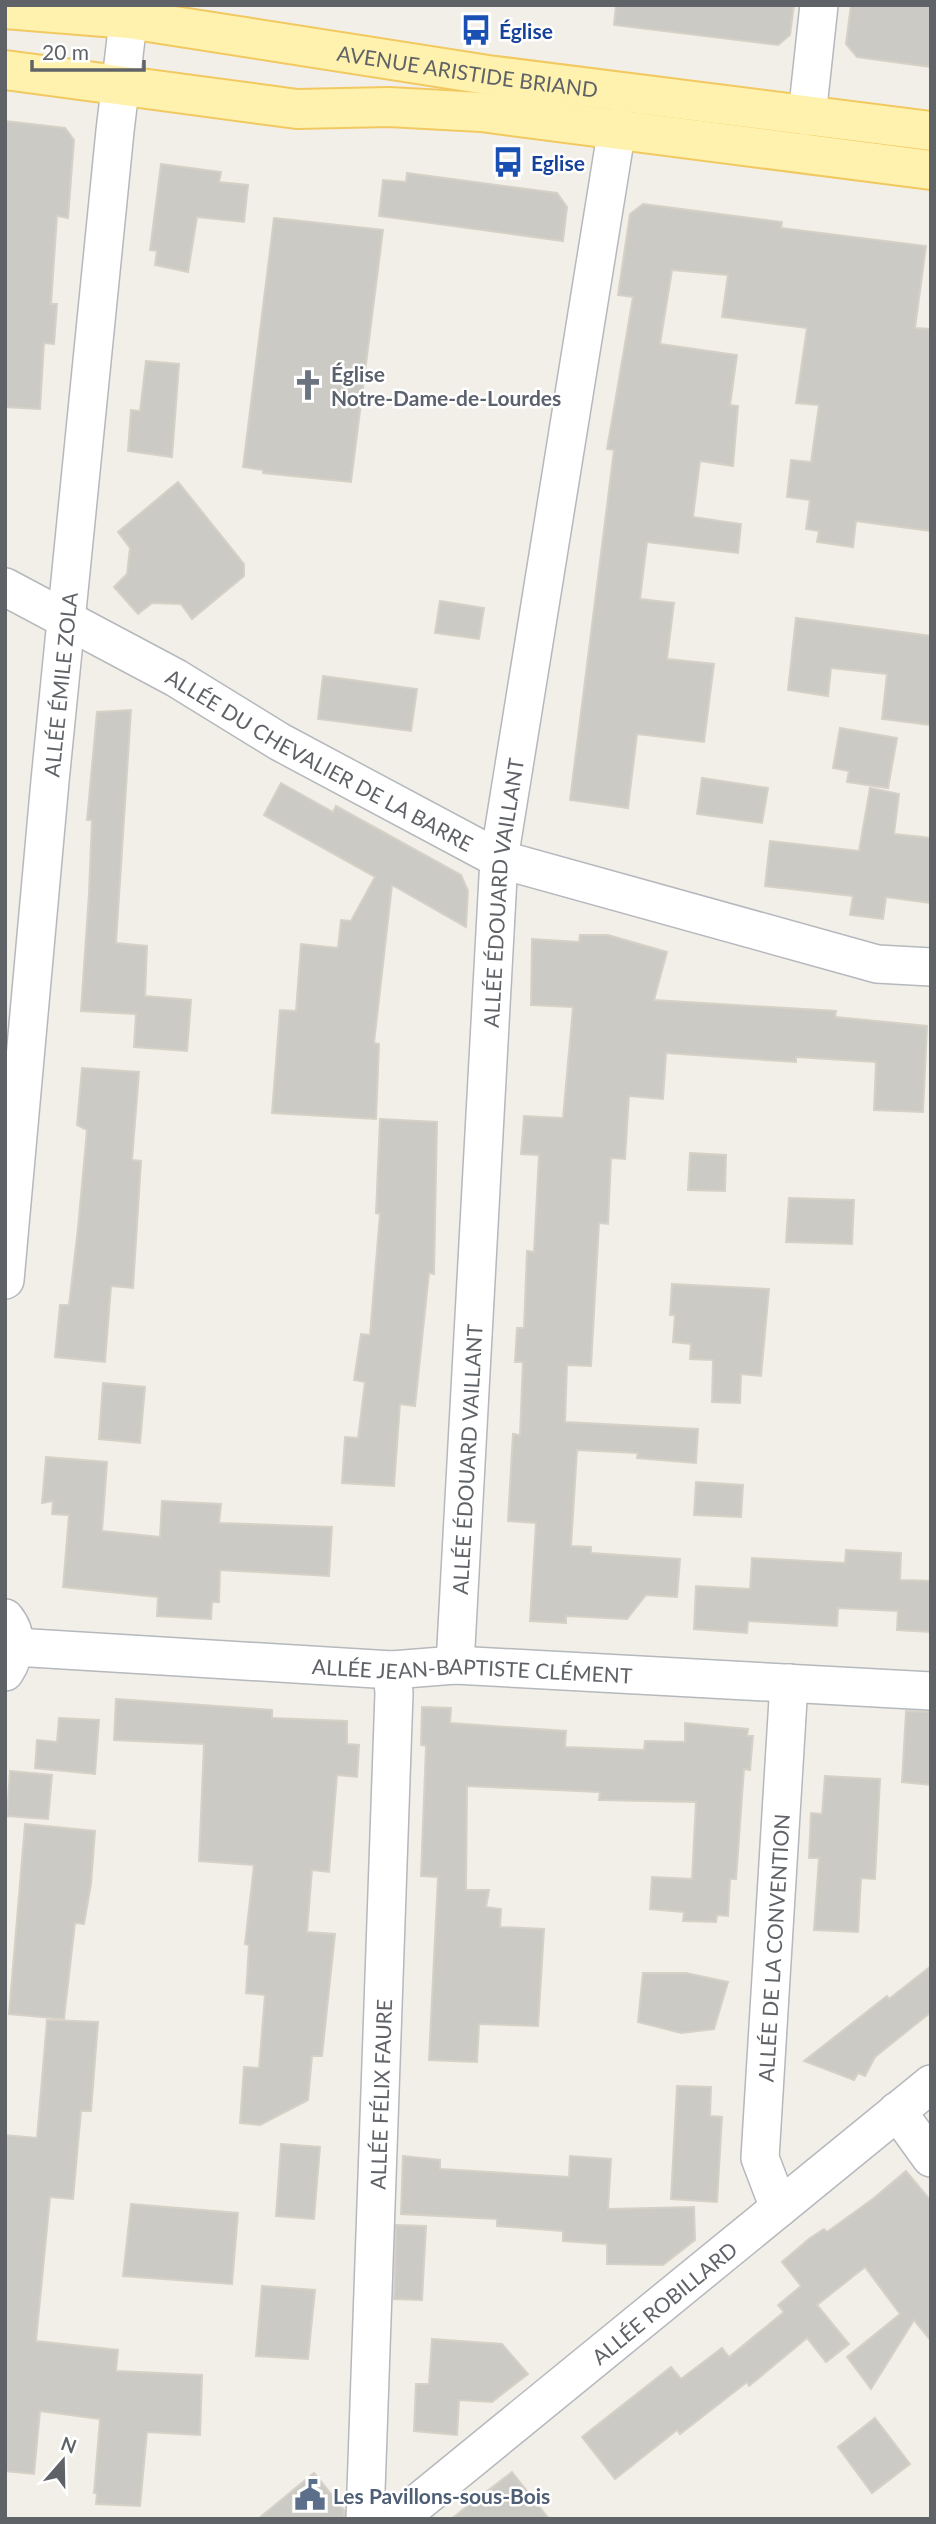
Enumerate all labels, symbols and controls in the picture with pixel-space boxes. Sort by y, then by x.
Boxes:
bus stop icon: Église [459,13,493,47]
place label: Église [499,18,553,43]
scale bar [32,28,144,72]
text: 20 m [42,39,89,64]
street label: AVENUE ARISTIDE BRIAND [336,39,600,101]
bus stop icon: Eglise [491,145,525,179]
place label: Eglise [531,150,585,175]
place label: Église Notre-Dame-de-Lourdes [331,361,561,410]
church icon: Église Notre-Dame-de-Lourdes [291,368,325,402]
street label: ALLÉE ÉMILE ZOLA [38,590,81,778]
street label: ALLÉE DU CHEVALIER DE LA BARRE [162,663,478,855]
street label: ALLÉE ÉDOUARD VAILLANT [477,755,528,1028]
street label: ALLÉE ÉDOUARD VAILLANT [446,1323,486,1595]
street label: ALLÉE JEAN-BAPTISTE CLÉMENT [311,1652,634,1687]
street label: ALLÉE DE LA CONVENTION [752,1813,793,2083]
street label: ALLÉE FÉLIX FAURE [364,1999,396,2190]
street label: ALLÉE ROBILLARD [586,2236,741,2369]
north arrow [28,2426,98,2496]
text: N [58,2431,80,2458]
public building icon: Les Pavillons-sous-Bois [293,2478,327,2512]
place label: Les Pavillons-sous-Bois [333,2483,550,2508]

